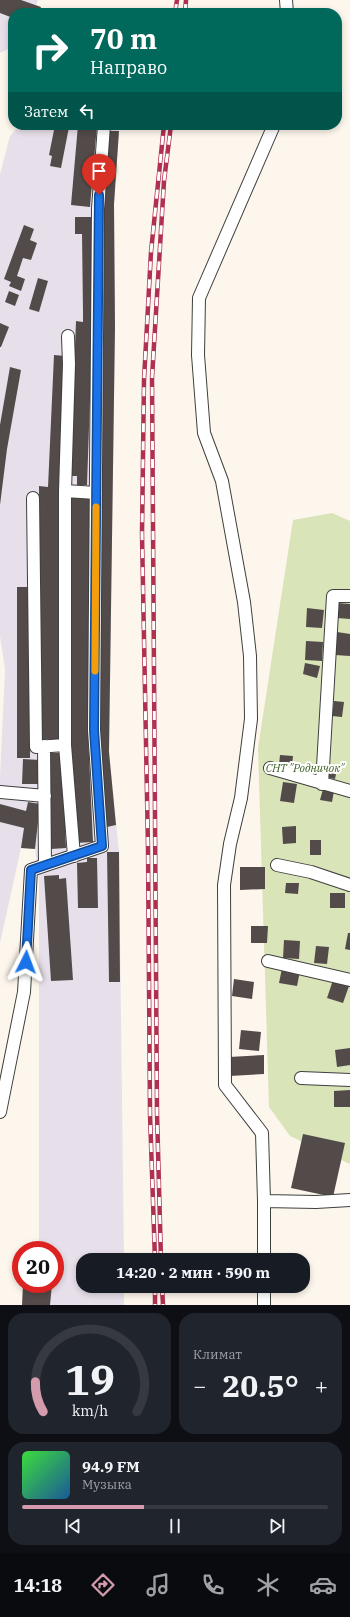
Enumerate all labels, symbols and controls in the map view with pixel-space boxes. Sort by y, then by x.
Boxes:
text: 70 m [90,20,157,57]
icon: right [24,24,76,76]
text: Направо [90,56,167,79]
icon: left [76,100,98,122]
text: Затем [24,102,68,121]
pin [82,154,116,195]
icon: arrive [88,160,110,182]
park label: СНТ "Родничок" [266,761,345,775]
position arrow [5,941,47,983]
speed limit sign: 20 [12,1241,64,1293]
text: 14:20 · 2 мин · 590 m [116,1263,270,1282]
text: Климат [193,1346,242,1363]
text: 19 [65,1351,114,1405]
text: 20.5° [222,1366,299,1405]
text: − [193,1371,206,1400]
text: + [315,1371,328,1400]
text: km/h [71,1400,108,1419]
text: 94.9 FM [82,1457,140,1476]
text: Музыка [82,1476,132,1493]
icon: previous [62,1515,84,1537]
icon: pause [164,1515,186,1537]
icon: next [266,1515,288,1537]
icon: directions [89,1571,117,1599]
icon: music [144,1571,172,1599]
icon: phone [199,1571,227,1599]
icon: climate [254,1571,282,1599]
icon: car [309,1571,337,1599]
text: 14:18 [13,1574,62,1597]

